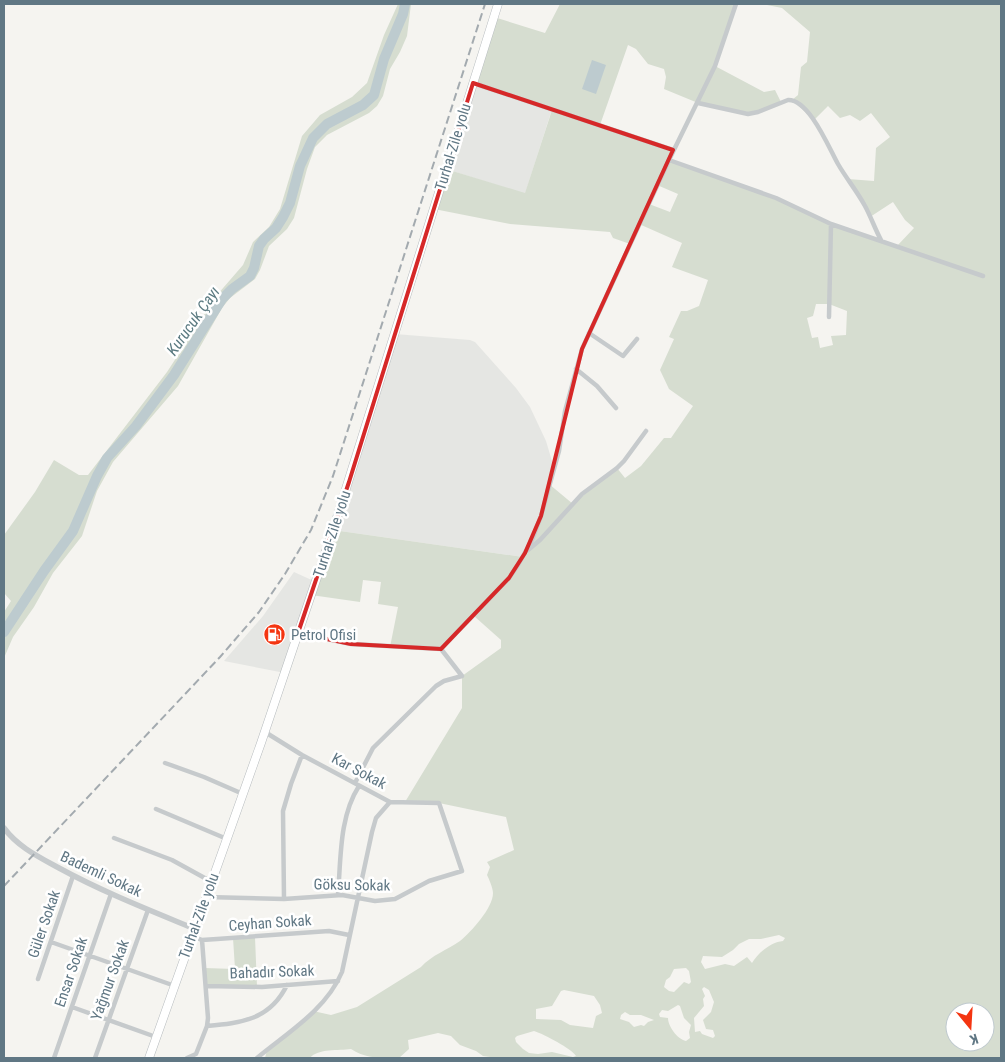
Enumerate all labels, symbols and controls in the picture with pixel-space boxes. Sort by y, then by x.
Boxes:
street label: Turhal-Zile yolu [431,101,475,193]
water label: Kurucuk Çayı [162,283,224,359]
street label: Turhal-Zile yolu [310,488,354,580]
fuel station icon: Petrol Ofisi [263,623,287,647]
place label: Petrol Ofisi [291,626,356,644]
street label: Kar Sokak [329,749,390,793]
street label: Bademli Sokak [58,847,145,901]
street label: Turhal-Zile yolu [175,871,223,961]
street label: Göksu Sokak [313,875,391,895]
street label: Güler Sokak [24,887,64,960]
street label: Ceyhan Sokak [228,911,312,935]
street label: Ensar Sokak [51,934,91,1009]
street label: Yağmur Sokak [87,937,133,1023]
street label: Bahadır Sokak [229,962,315,982]
north arrow [945,1002,995,1052]
text: K [968,1031,980,1048]

